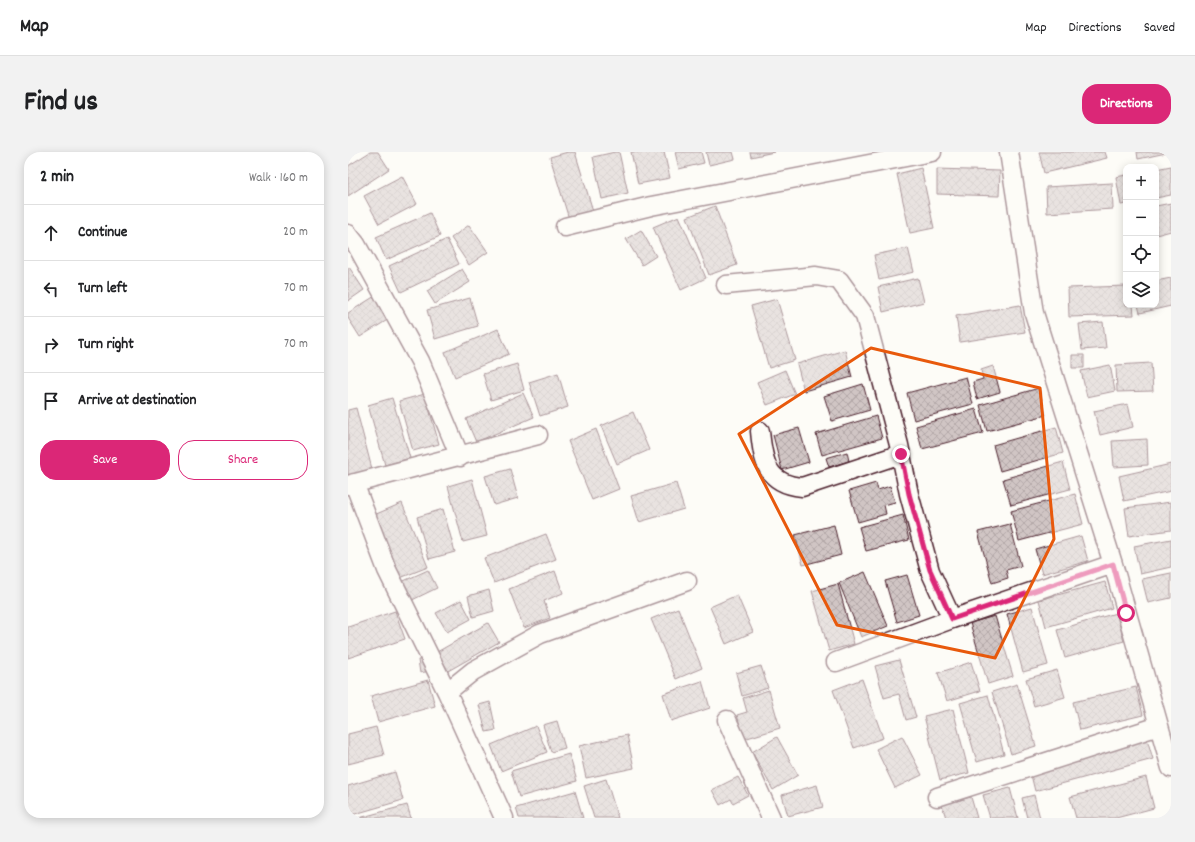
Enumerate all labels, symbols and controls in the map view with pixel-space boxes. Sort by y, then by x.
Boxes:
text: Map [20,14,49,41]
text: Map [1025,18,1047,38]
text: Directions [1069,18,1122,38]
text: Saved [1144,18,1175,38]
text: Find us [24,84,98,124]
button: Directions [1082,84,1171,124]
map controls [1123,164,1159,308]
button: + [1123,164,1159,200]
text: 2 min [40,166,74,190]
text: Walk · 160 m [249,169,308,188]
button: − [1123,200,1159,236]
icon: ahead [40,222,62,244]
text: Continue [78,222,127,244]
text: 20 m [283,223,308,242]
button: locate [1123,236,1159,272]
button: layers [1123,272,1159,308]
icon: left [40,278,62,300]
text: Turn left [78,278,127,300]
text: 70 m [284,279,308,298]
icon: right [40,334,62,356]
text: Turn right [78,334,134,356]
text: 70 m [284,335,308,354]
icon: arrive [40,390,62,412]
text: Arrive at destination [78,390,196,412]
button: Save [40,440,170,480]
button: Share [178,440,308,480]
route end [892,445,910,463]
route start [1117,604,1135,622]

